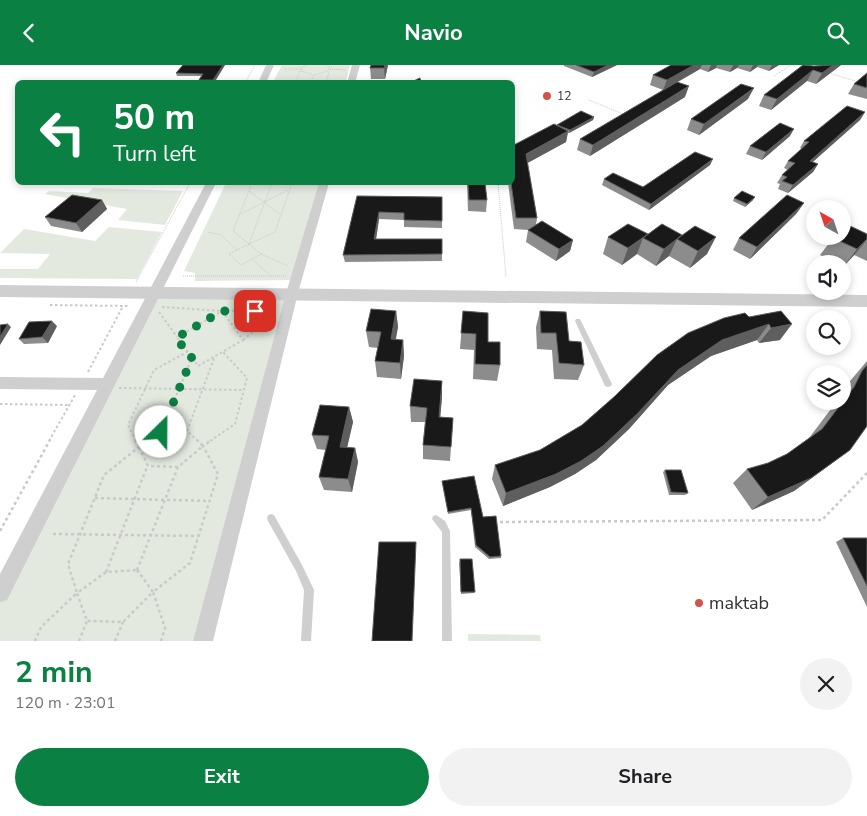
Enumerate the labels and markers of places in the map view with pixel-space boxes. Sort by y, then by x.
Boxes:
place label: 12 [557,88,571,104]
marker: 12 [541,90,553,102]
pin [234,290,276,332]
place label: maktab [709,591,769,615]
marker: maktab [693,597,705,609]

